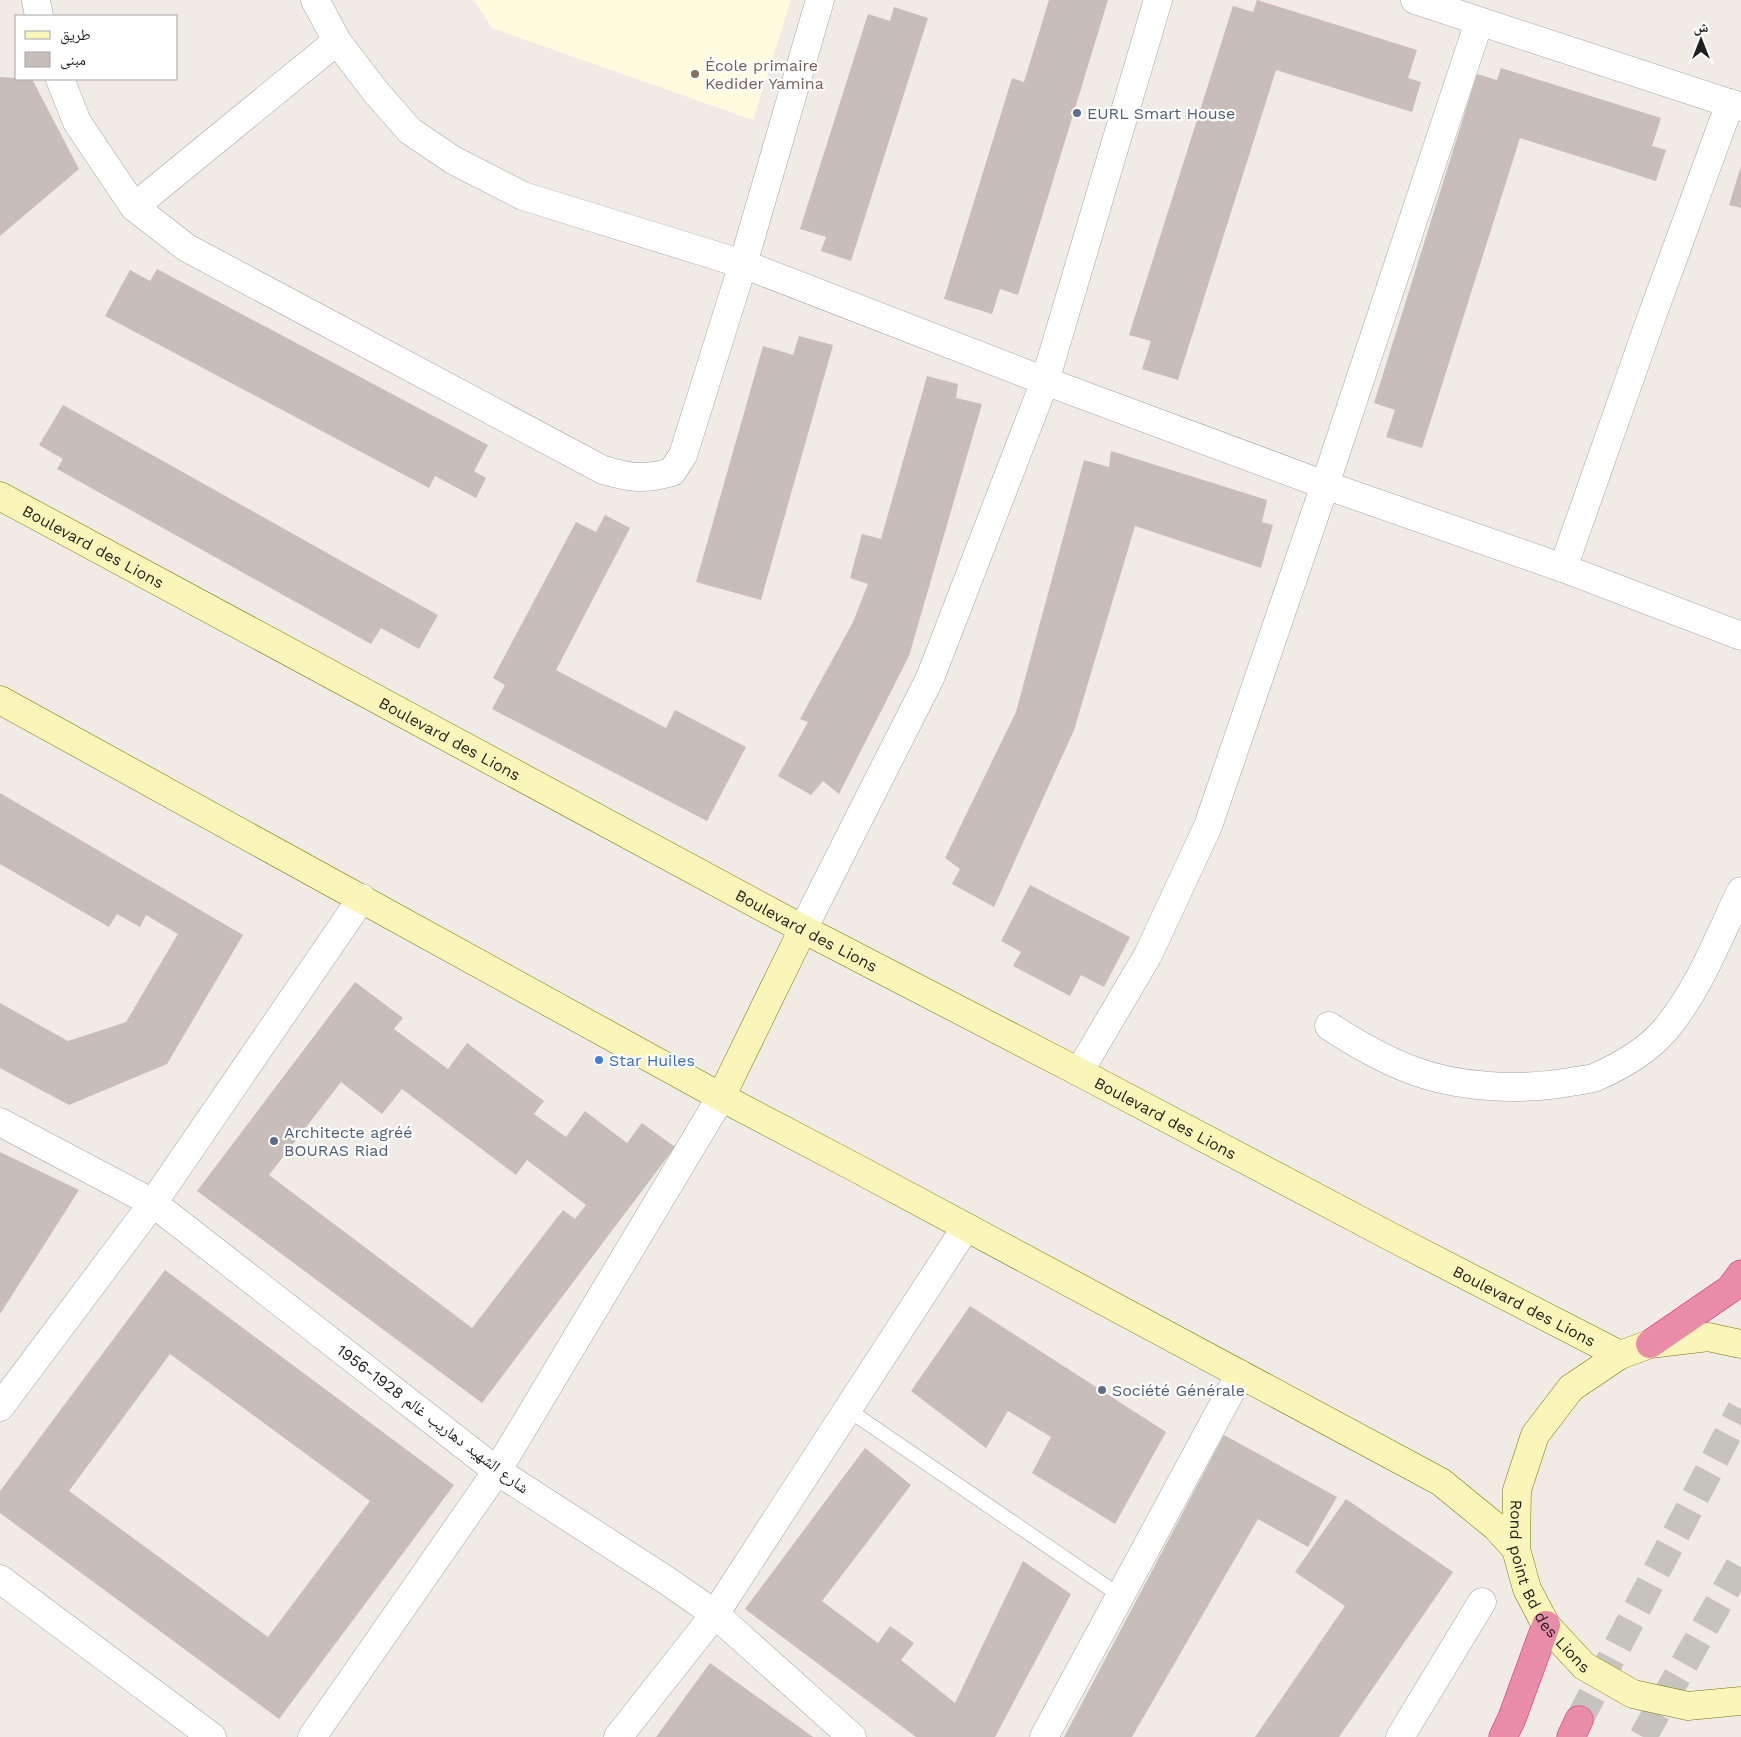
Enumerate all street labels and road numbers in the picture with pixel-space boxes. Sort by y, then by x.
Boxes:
street label: Boulevard des Lions [19,500,167,592]
street label: Boulevard des Lions [376,693,524,784]
street label: Boulevard des Lions [732,885,881,975]
street label: Boulevard des Lions [1091,1072,1240,1163]
street label: Boulevard des Lions [1450,1261,1599,1350]
street label: شارع الشهيد دهاريب غالم 1928-1956 [333,1341,533,1498]
street label: Rond point Bd des Lions [1506,1499,1593,1677]

